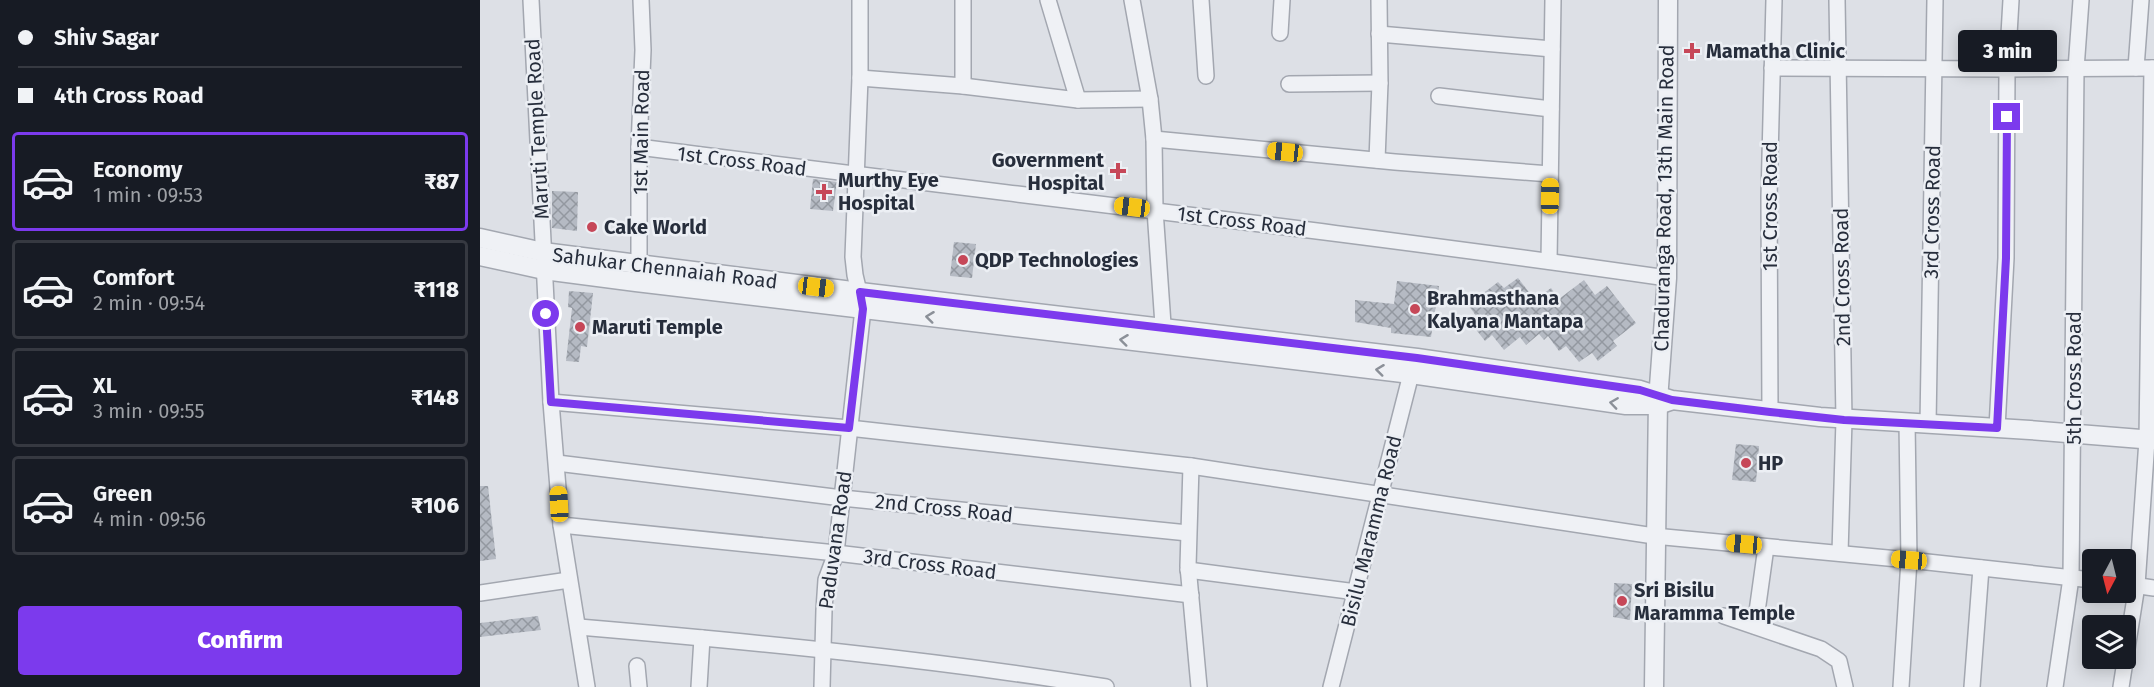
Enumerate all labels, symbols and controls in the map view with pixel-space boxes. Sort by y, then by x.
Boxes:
text: Shiv Sagar [54,24,159,51]
callout: 3 min [1958,30,2056,72]
street label: Maruti Temple Road [520,38,554,220]
place label: Mamatha Clinic [1706,39,1846,63]
text: 3 min [1983,39,2032,63]
marker: Mamatha Clinic [1683,42,1701,60]
street label: Chaduranga Road, 13th Main Road [1649,44,1679,352]
street label: 1st Main Road [628,69,654,195]
text: 4th Cross Road [54,82,204,109]
route end [1993,103,2020,130]
street label: 1st Cross Road [676,141,808,181]
car [1266,141,1304,163]
street label: 1st Cross Road [1758,141,1782,271]
street label: 3rd Cross Road [1919,145,1945,279]
place label: Government Hospital [992,148,1104,195]
icon: car [21,155,75,209]
text: Economy [93,156,182,183]
marker: Government Hospital [1109,162,1127,180]
text: ₹87 [424,168,459,195]
place label: Murthy Eye Hospital [838,168,939,215]
car [1541,178,1559,214]
text: 1 min · 09:53 [93,183,203,207]
marker: Murthy Eye Hospital [815,183,833,201]
car [1113,196,1151,218]
street label: 1st Cross Road [1176,201,1308,241]
street label: 2nd Cross Road [1829,208,1855,346]
place label: Cake World [604,215,707,239]
marker: Cake World [585,220,599,234]
street label: Sahukar Chennaiah Road [551,242,779,294]
place label: QDP Technologies [975,248,1139,272]
marker: QDP Technologies [956,253,970,267]
icon: car [21,263,75,317]
text: Comfort [93,264,174,291]
text: ₹118 [414,276,459,303]
car [797,276,835,298]
place label: Brahmasthana Kalyana Mantapa [1427,286,1583,333]
text: 2 min · 09:54 [93,291,205,315]
route start [532,300,559,327]
marker: Brahmasthana Kalyana Mantapa [1408,302,1422,316]
one-way arrow [925,311,935,324]
street label: 5th Cross Road [2062,311,2086,445]
place label: Maruti Temple [592,315,723,339]
marker: Maruti Temple [573,320,587,334]
one-way arrow [1119,334,1128,347]
one-way arrow [1375,365,1384,377]
icon: car [21,371,75,425]
text: XL [93,372,117,399]
text: ₹148 [411,384,459,411]
one-way arrow [1610,398,1619,410]
text: 3 min · 09:55 [93,399,204,423]
street label: Bisilu Maramma Road [1336,433,1406,629]
place label: HP [1758,451,1783,475]
marker: HP [1739,456,1753,470]
street label: Paduvana Road [813,469,857,611]
icon: car [21,479,75,533]
text: Green [93,480,152,507]
car [549,486,569,522]
street label: 2nd Cross Road [874,489,1014,527]
text: ₹106 [411,492,459,519]
text: 4 min · 09:56 [93,507,206,531]
car [1725,533,1763,555]
street label: 3rd Cross Road [862,544,998,584]
car [1890,549,1928,571]
north arrow [2082,549,2136,603]
map controls [2082,549,2136,669]
place label: Sri Bisilu Maramma Temple [1634,578,1795,625]
marker: Sri Bisilu Maramma Temple [1615,594,1629,608]
button: Confirm [18,606,462,675]
button: layers [2082,615,2136,669]

